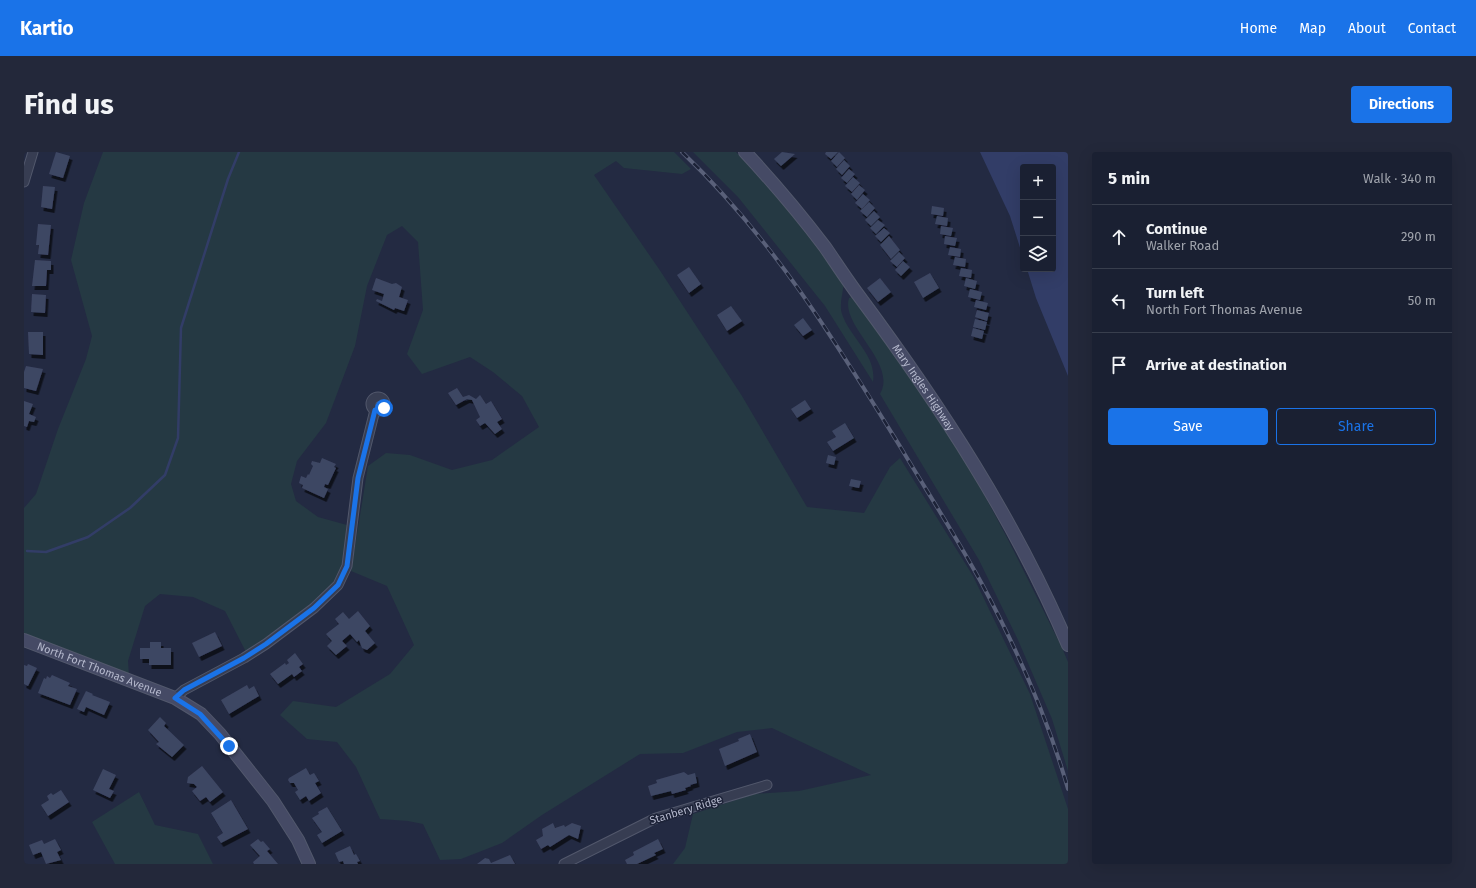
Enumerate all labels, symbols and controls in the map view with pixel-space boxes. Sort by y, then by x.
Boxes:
text: Kartio [20,17,74,40]
text: Home [1240,20,1277,37]
text: Map [1299,20,1326,37]
text: About [1348,20,1386,37]
text: Contact [1408,20,1456,37]
button: Directions [1351,86,1452,123]
text: Find us [24,88,114,121]
map controls [1020,164,1056,272]
button: + [1020,164,1056,200]
text: 5 min [1108,168,1150,189]
text: Walk · 340 m [1363,171,1436,186]
button: − [1020,200,1056,236]
text: Continue [1146,220,1207,238]
icon: ahead [1108,226,1130,248]
text: 290 m [1401,229,1436,244]
button: layers [1020,236,1056,272]
text: Walker Road [1146,238,1219,253]
text: Turn left [1146,284,1204,302]
icon: left [1108,290,1130,312]
text: 50 m [1408,293,1436,308]
text: North Fort Thomas Avenue [1146,302,1303,317]
street label: Mary Ingles Highway [890,342,958,434]
icon: arrive [1108,354,1130,376]
text: Arrive at destination [1146,356,1287,374]
route start [375,399,393,417]
button: Save [1108,408,1268,445]
button: Share [1276,408,1436,445]
street label: North Fort Thomas Avenue [35,639,164,699]
route end [220,737,238,755]
street label: Stanbery Ridge [648,793,724,827]

